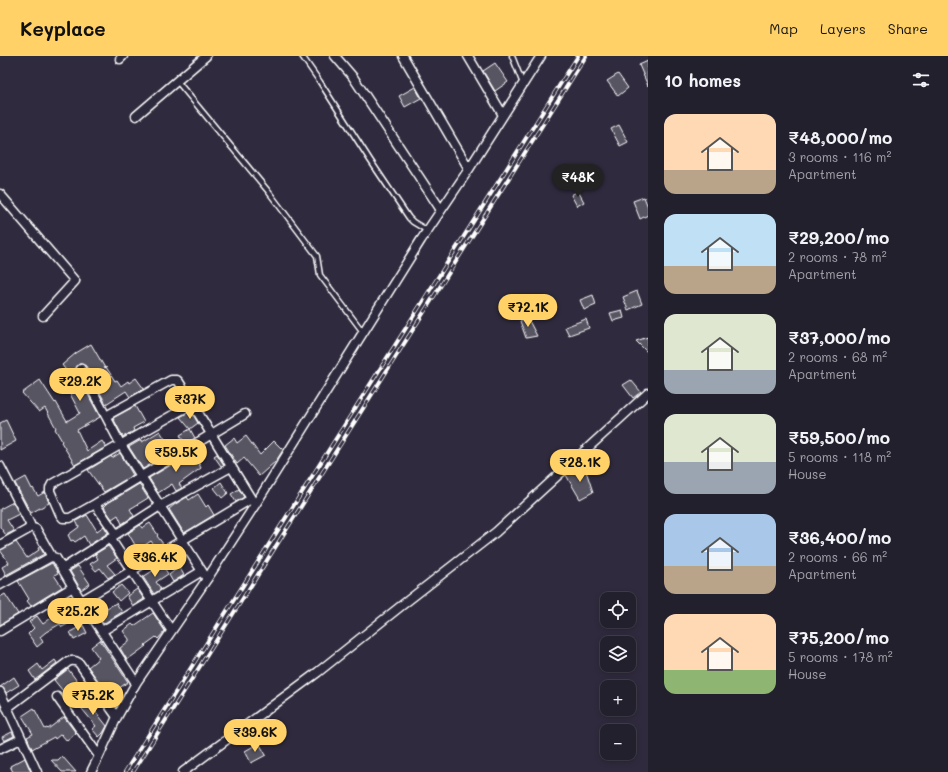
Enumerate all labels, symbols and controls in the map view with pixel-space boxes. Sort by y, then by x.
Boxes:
text: Keyplace [20,16,106,41]
text: Map [769,19,798,38]
text: Layers [820,19,866,38]
text: Share [888,19,928,38]
text: 10 homes [664,69,741,91]
icon: filters [910,69,932,91]
text: ₹48,000/mo [788,126,892,148]
icon: home [696,130,744,178]
text: 3 rooms · 116 m² [788,148,891,165]
pin: ₹48K [554,164,602,198]
text: Apartment [788,165,857,182]
text: ₹48K [561,168,595,185]
text: ₹29,200/mo [788,226,889,248]
icon: home [696,230,744,278]
text: 2 rooms · 78 m² [788,248,887,265]
text: Apartment [788,265,857,282]
pin: ₹72.1K [495,294,561,328]
text: ₹72.1K [507,298,549,315]
text: ₹37,000/mo [788,326,891,348]
icon: home [696,330,744,378]
text: 2 rooms · 68 m² [788,348,887,365]
text: Apartment [788,365,857,382]
pin: ₹29.2K [47,368,113,402]
text: ₹29.2K [58,372,102,389]
pin: ₹37K [166,386,214,420]
text: ₹37K [174,390,206,407]
text: ₹59,500/mo [788,426,890,448]
icon: home [696,430,744,478]
pin: ₹59.5K [143,439,209,473]
text: ₹59.5K [154,443,198,460]
text: 5 rooms · 118 m² [788,448,891,465]
pin: ₹28.1K [547,449,613,483]
text: ₹28.1K [559,453,601,470]
text: House [788,465,826,482]
text: ₹36,400/mo [788,526,891,548]
icon: home [696,530,744,578]
pin: ₹36.4K [122,544,188,578]
text: ₹36.4K [132,548,178,565]
text: 2 rooms · 66 m² [788,548,887,565]
text: Apartment [788,565,857,582]
map controls [600,592,636,760]
button: locate [600,592,636,628]
pin: ₹25.2K [45,598,111,632]
text: ₹25.2K [56,602,100,619]
text: ₹75,200/mo [788,626,889,648]
icon: home [696,630,744,678]
button: layers [600,636,636,672]
text: 5 rooms · 178 m² [788,648,893,665]
text: House [788,665,826,682]
button: + [600,680,636,716]
pin: ₹75.2K [60,682,126,716]
text: ₹75.2K [71,686,115,703]
pin: ₹39.6K [222,719,288,753]
text: ₹39.6K [233,723,277,740]
button: − [600,724,636,760]

